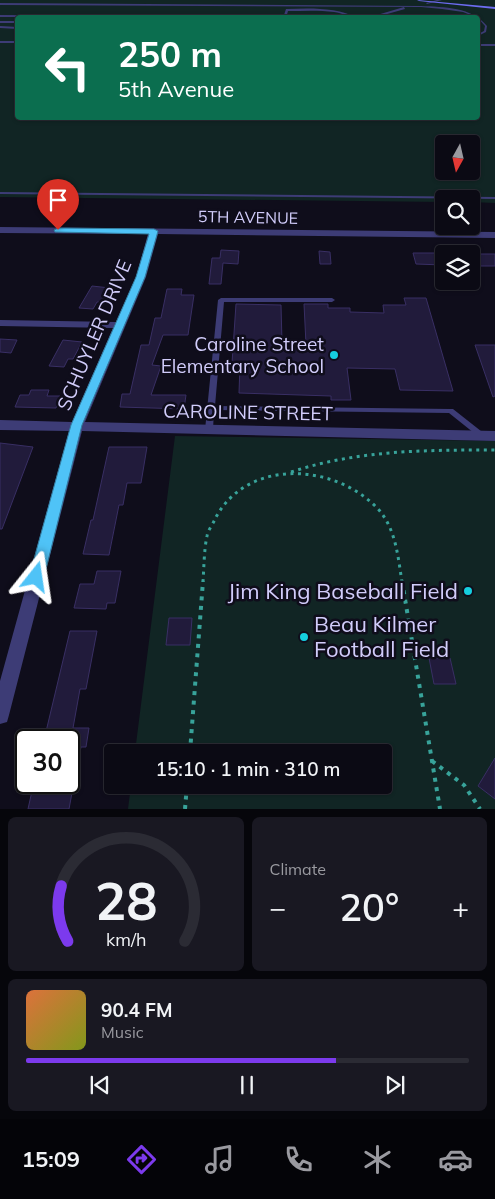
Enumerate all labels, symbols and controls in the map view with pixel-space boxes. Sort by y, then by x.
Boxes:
text: 250 m [118,32,222,76]
icon: left [35,35,100,100]
text: 5th Avenue [118,75,234,103]
north arrow [435,135,480,180]
map controls [435,135,480,290]
pin [37,179,79,230]
icon: arrive [44,186,72,214]
button: search [435,190,480,235]
street label: 5TH AVENUE [198,206,298,228]
button: layers [435,245,480,290]
street label: SCHUYLER DRIVE [51,256,137,414]
place label: Caroline Street Elementary School [161,332,324,378]
marker: Caroline Street Elementary School [328,349,340,361]
street label: CAROLINE STREET [163,399,334,425]
position arrow [9,550,61,602]
place label: Jim King Baseball Field [228,577,458,605]
marker: Jim King Baseball Field [462,585,474,597]
place label: Beau Kilmer Football Field [314,610,449,663]
marker: Beau Kilmer Football Field [298,631,310,643]
speed limit sign: 30 [15,729,80,794]
text: 15:10 · 1 min · 310 m [155,757,341,781]
text: Climate [270,859,326,879]
text: 28 [95,868,157,933]
text: 20° [339,883,399,931]
text: − [270,890,286,925]
text: + [452,890,469,925]
text: km/h [106,928,146,950]
text: 90.4 FM [101,998,173,1022]
text: Music [101,1022,144,1042]
icon: previous [86,1071,114,1099]
icon: pause [233,1071,261,1099]
icon: next [381,1071,409,1099]
icon: directions [124,1142,159,1177]
icon: music [202,1142,237,1177]
icon: phone [281,1142,316,1177]
icon: climate [360,1142,395,1177]
icon: car [438,1142,473,1177]
text: 15:09 [22,1145,80,1173]

